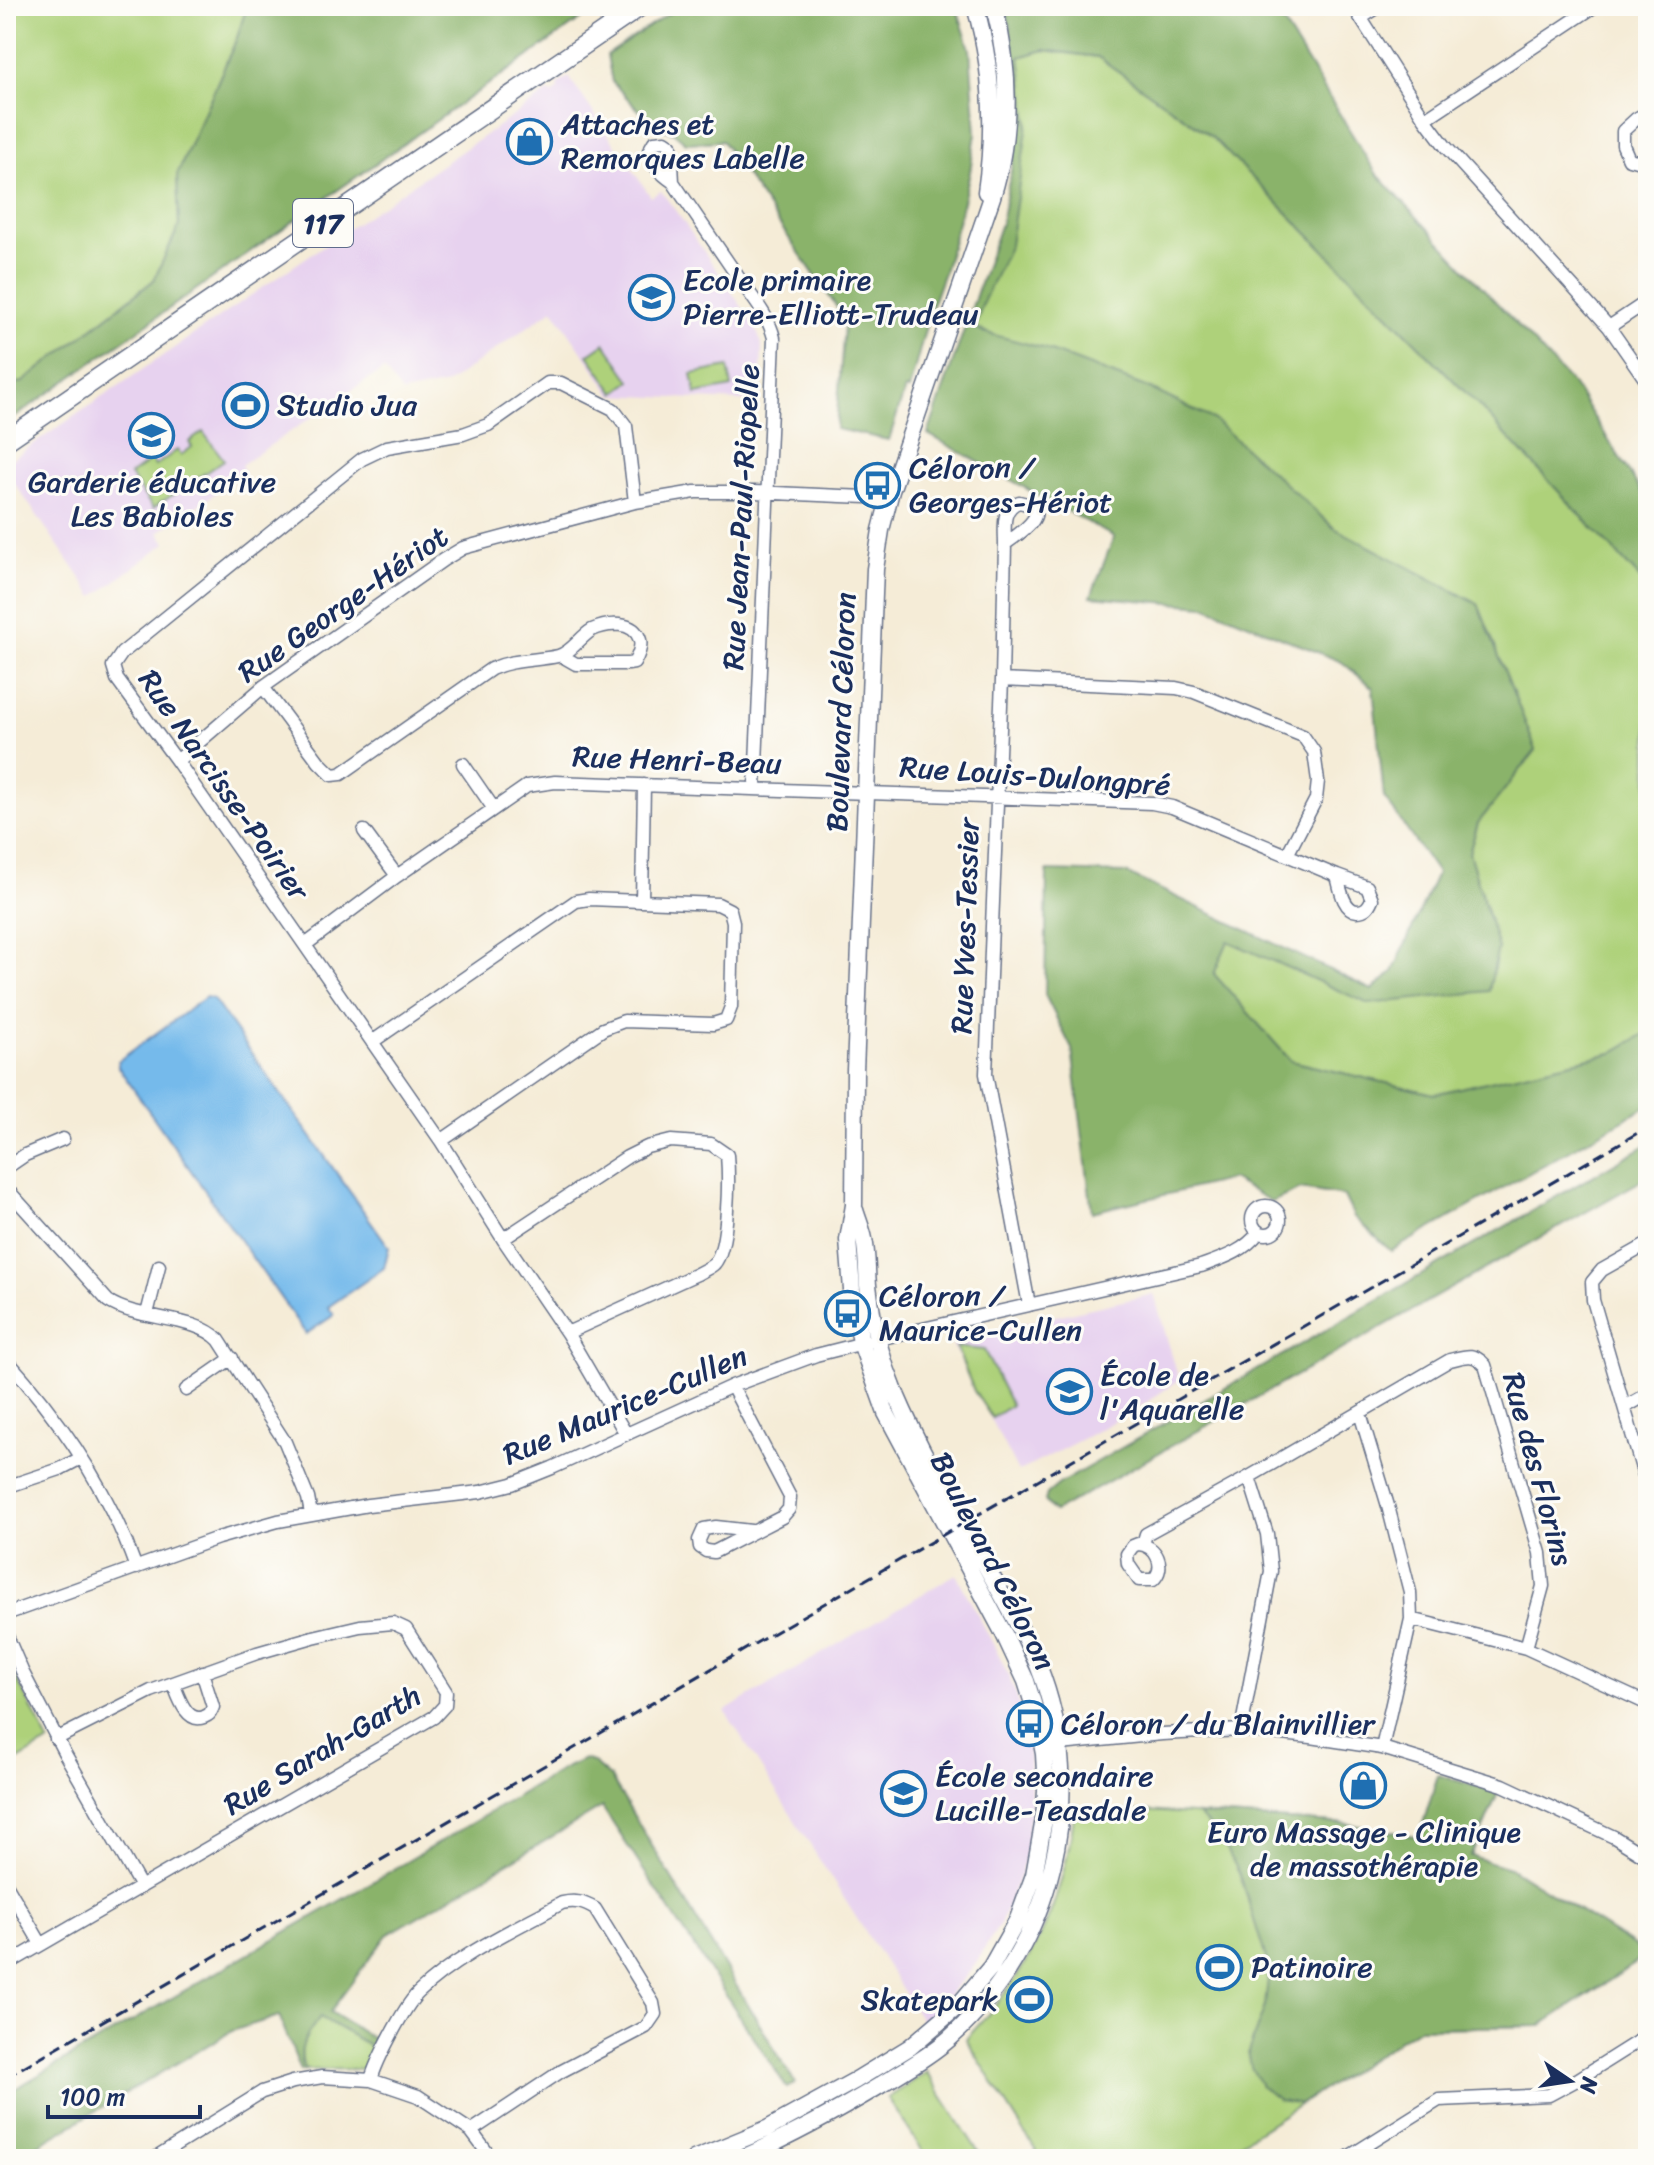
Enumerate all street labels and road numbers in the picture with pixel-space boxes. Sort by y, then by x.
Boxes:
road number: 117 [293,199,353,247]
street label: Rue Jean-Paul-Riopelle [706,363,776,671]
street label: Rue George-Hériot [226,511,460,697]
street label: Boulevard Céloron [810,591,872,833]
street label: Rue Narcisse-Poirier [123,658,325,914]
street label: Rue Henri-Beau [571,729,783,791]
street label: Rue Louis-Dulongpré [898,740,1172,812]
street label: Rue Yves-Tessier [934,816,996,1035]
street label: Rue Maurice-Cullen [494,1329,756,1481]
street label: Rue des Florins [1486,1366,1590,1573]
street label: Boulevard Céloron [915,1442,1071,1680]
street label: Rue Sarah-Garth [212,1669,432,1831]

